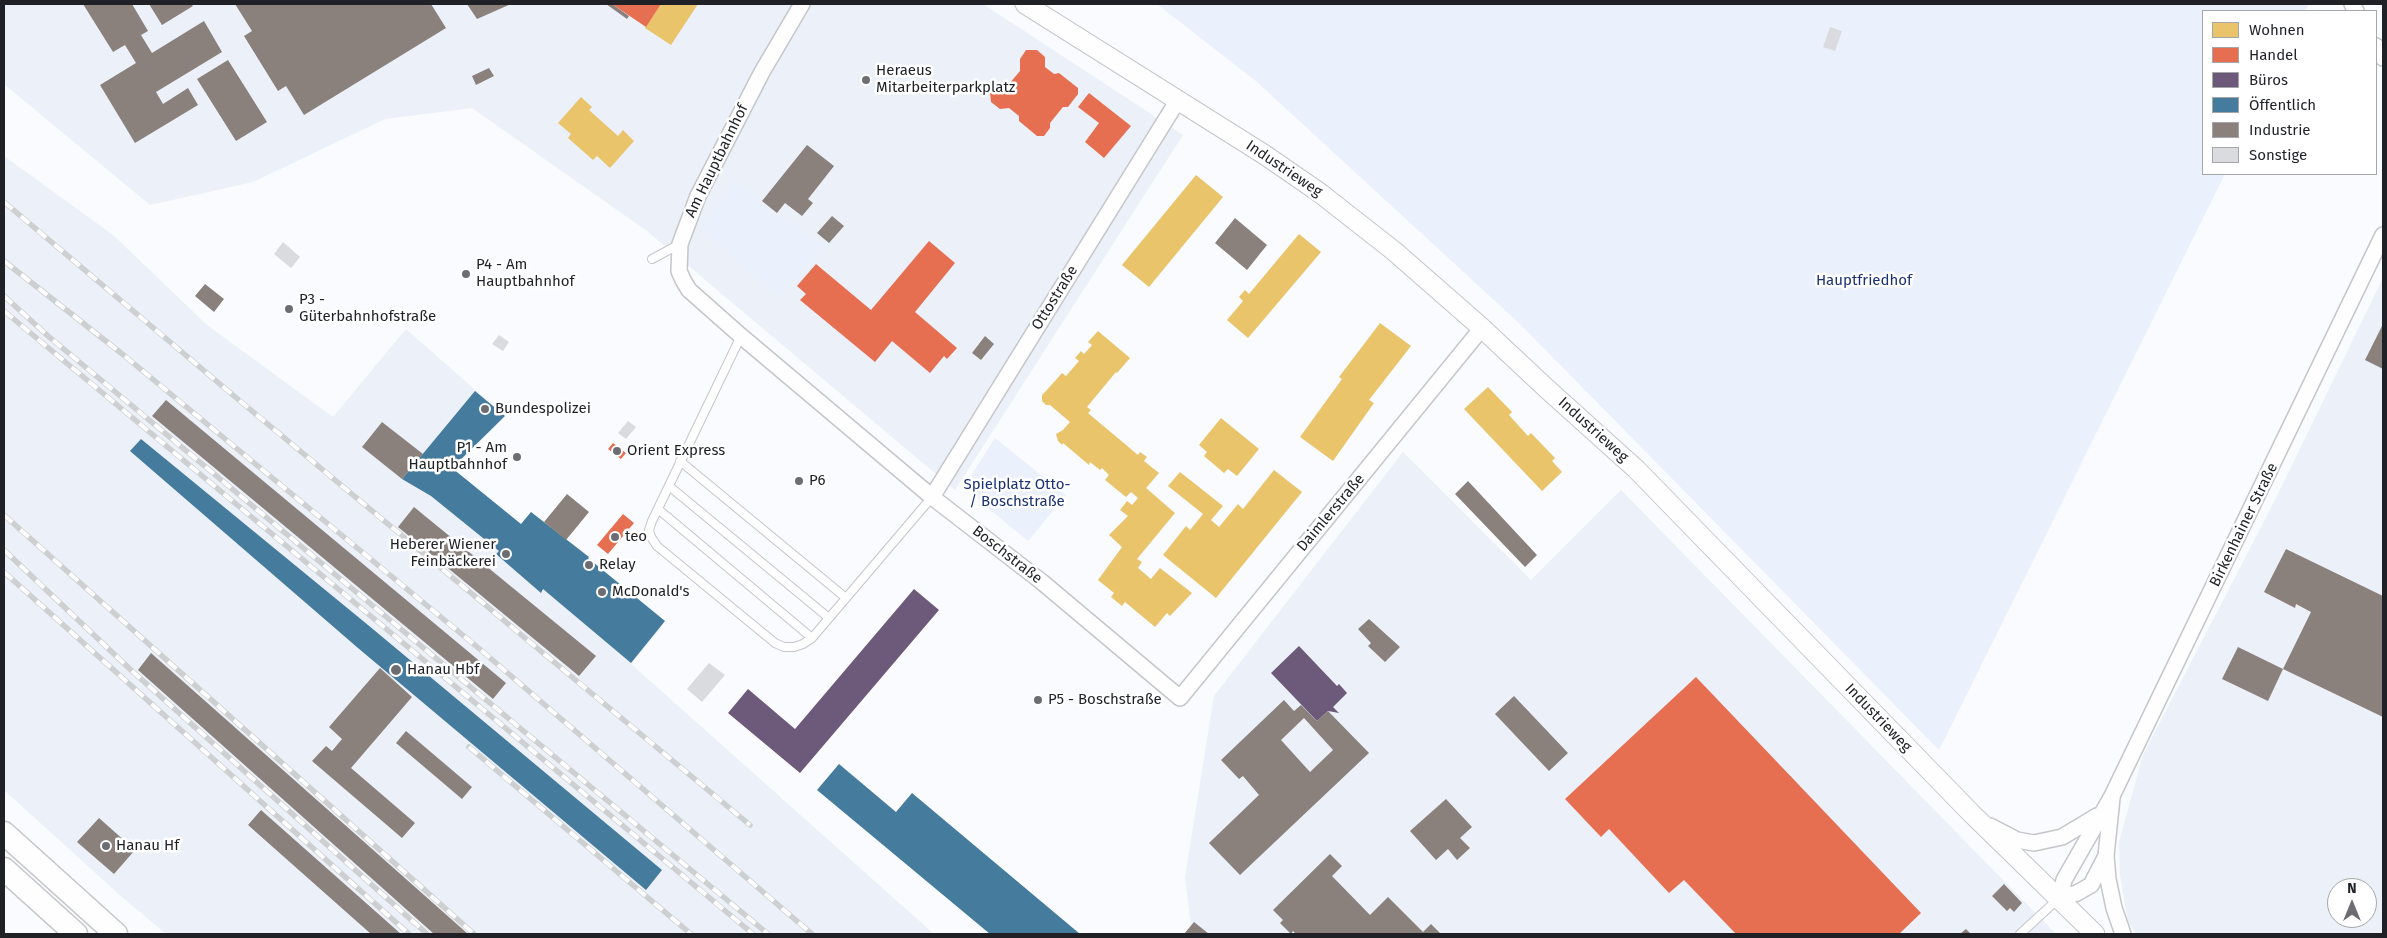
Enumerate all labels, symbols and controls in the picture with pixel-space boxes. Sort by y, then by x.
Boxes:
legend [2202,10,2377,175]
text: Wohnen [2249,21,2305,39]
text: Handel [2249,46,2298,64]
place label: Heraeus Mitarbeiterparkplatz [876,62,1015,97]
text: Büros [2249,71,2288,89]
marker: Heraeus Mitarbeiterparkplatz [860,74,872,86]
text: Öffentlich [2249,96,2316,114]
street label: Am Hauptbahnhof [682,101,752,221]
text: Industrie [2249,121,2311,139]
street label: Industrieweg [1242,137,1326,201]
text: Sonstige [2249,146,2307,164]
place label: P4 - Am Hauptbahnhof [476,256,574,291]
street label: Ottostraße [1028,262,1082,334]
marker: P4 - Am Hauptbahnhof [460,268,472,280]
park label: Hauptfriedhof [1816,272,1912,290]
place label: P3 - Güterbahnhofstraße [299,291,436,326]
marker: P3 - Güterbahnhofstraße [283,303,295,315]
street label: Industrieweg [1554,394,1632,466]
place label: Bundespolizei [495,400,591,418]
marker: Bundespolizei [479,403,491,415]
place label: P1 - Am Hauptbahnhof [409,439,507,474]
place label: Orient Express [627,442,725,460]
marker: Orient Express [611,445,623,457]
marker: P1 - Am Hauptbahnhof [511,451,523,463]
street label: Birkenhainer Straße [2206,460,2282,590]
street label: Daimlerstraße [1293,471,1369,555]
place label: P6 [809,472,826,490]
marker: P6 [793,475,805,487]
park label: Spielplatz Otto- / Boschstraße [963,476,1071,511]
street label: Boschstraße [968,522,1046,588]
place label: teo [625,528,647,546]
marker: teo [609,531,621,543]
place label: Heberer Wiener Feinbäckerei [390,536,496,571]
marker: Heberer Wiener Feinbäckerei [500,548,512,560]
place label: Relay [599,556,636,574]
marker: Relay [583,559,595,571]
place label: McDonald's [612,583,689,601]
marker: McDonald's [596,586,608,598]
place label: Hanau Hbf [407,661,479,679]
marker: Hanau Hbf [389,663,403,677]
street label: Industrieweg [1841,680,1915,756]
place label: P5 - Boschstraße [1048,691,1162,709]
marker: P5 - Boschstraße [1032,694,1044,706]
place label: Hanau Hf [116,837,179,855]
marker: Hanau Hf [100,840,112,852]
north arrow [2327,878,2377,928]
text: N [2347,880,2357,897]

